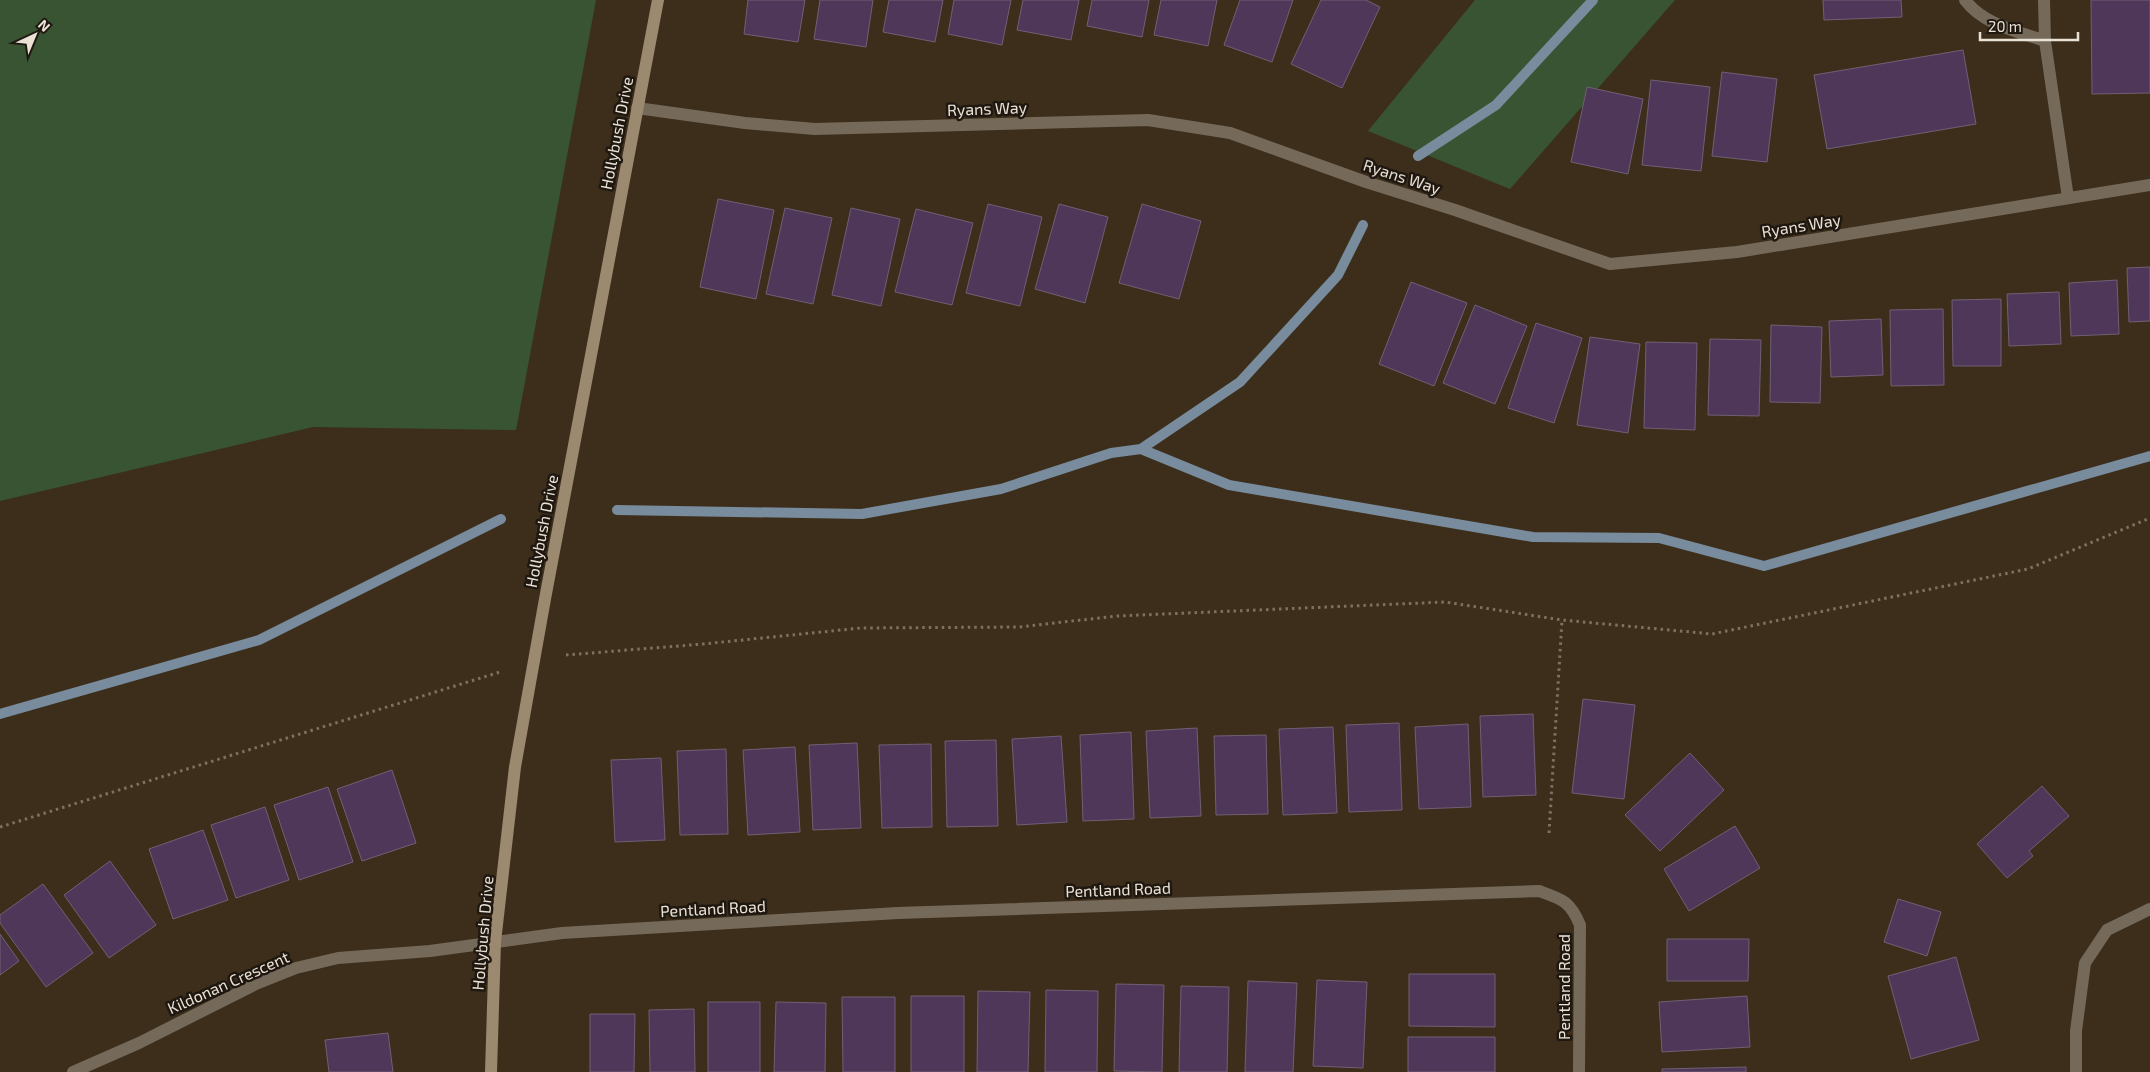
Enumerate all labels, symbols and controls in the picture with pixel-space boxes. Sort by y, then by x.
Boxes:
north arrow [10,10,60,60]
scale bar [1980,10,2078,42]
text: N [35,16,54,35]
text: 20 m [1988,17,2022,35]
street label: Hollybush Drive [596,75,636,191]
street label: Ryans Way [947,97,1028,119]
street label: Ryans Way [1361,155,1444,198]
street label: Ryans Way [1760,209,1843,241]
street label: Hollybush Drive [521,473,561,589]
street label: Hollybush Drive [468,875,496,991]
street label: Pentland Road [1065,878,1171,900]
street label: Pentland Road [660,896,766,920]
street label: Pentland Road [1554,934,1573,1040]
street label: Kildonan Crescent [164,947,292,1017]

